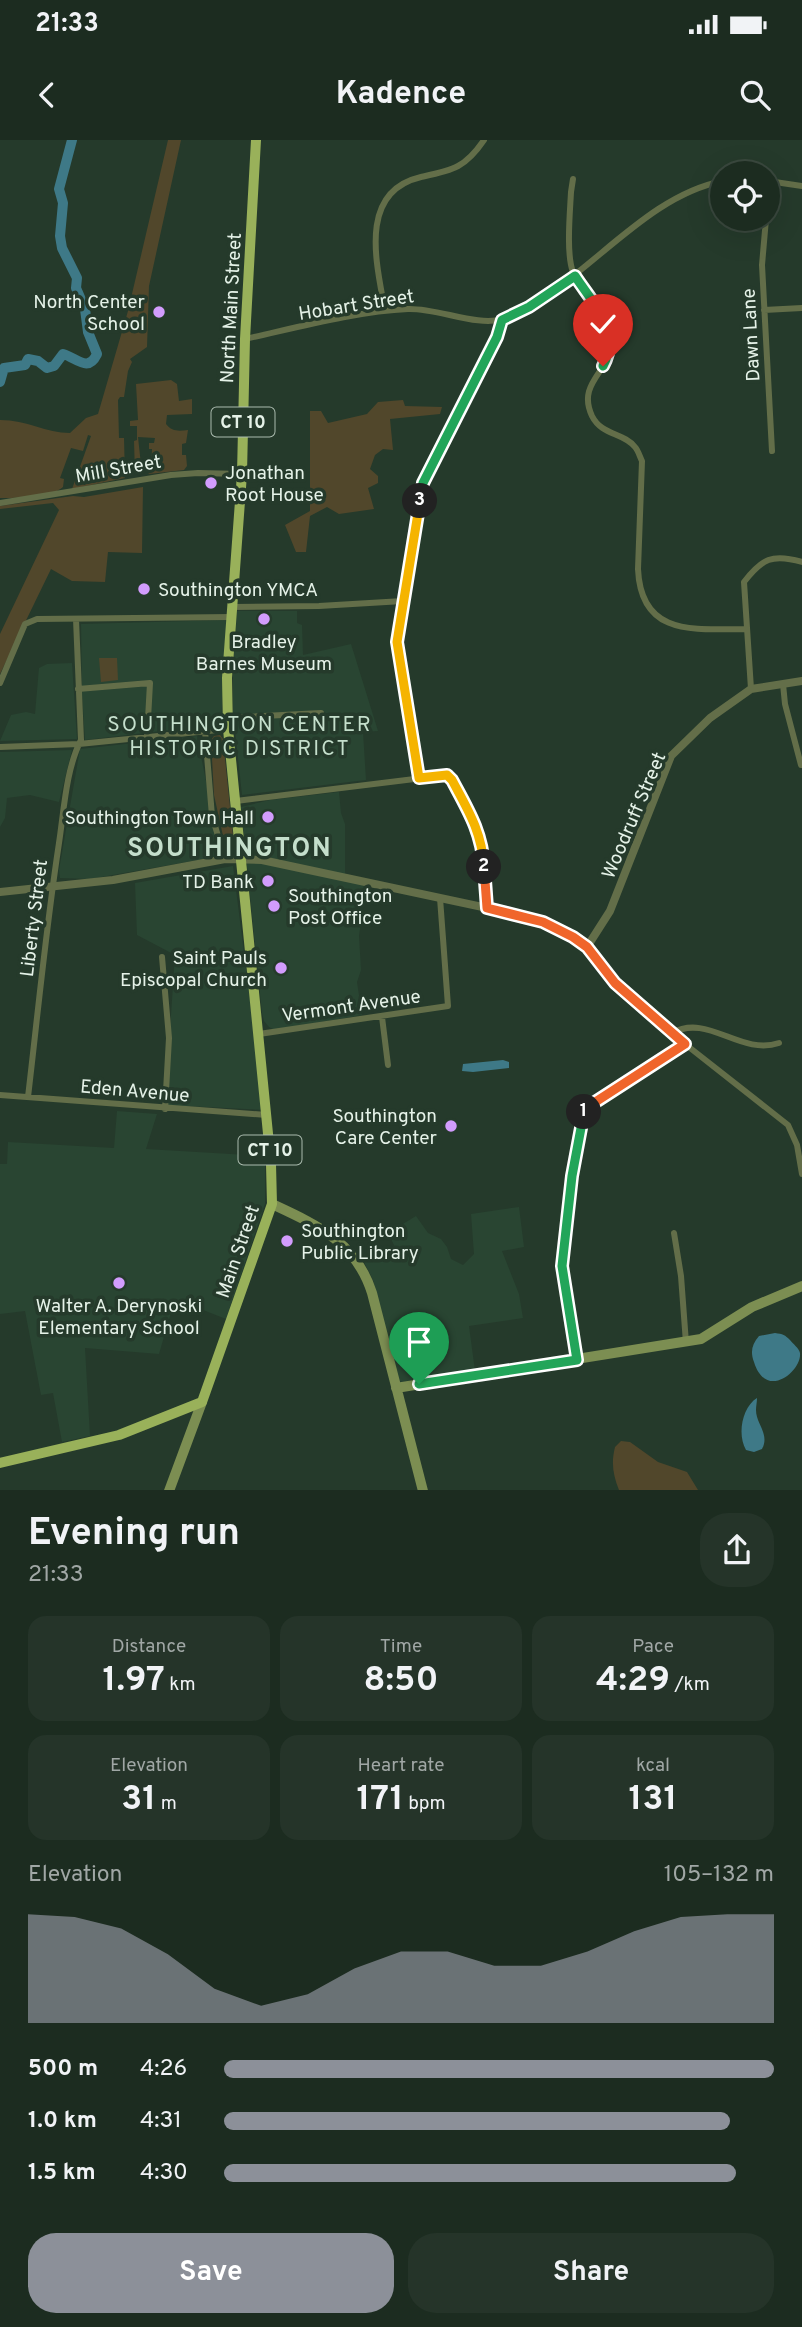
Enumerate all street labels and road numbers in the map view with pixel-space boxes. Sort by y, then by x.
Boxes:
street label: North Main Street [216,232,248,384]
street label: Hobart Street [297,285,416,327]
street label: Dawn Lane [738,288,766,382]
road number: CT 10 [212,408,274,436]
street label: Mill Street [74,451,163,489]
street label: Woodruff Street [597,749,672,883]
street label: Liberty Street [16,858,54,978]
street label: Vermont Avenue [280,985,422,1029]
street label: Eden Avenue [79,1075,191,1109]
road number: CT 10 [238,1135,302,1164]
street label: Main Street [212,1202,266,1301]

